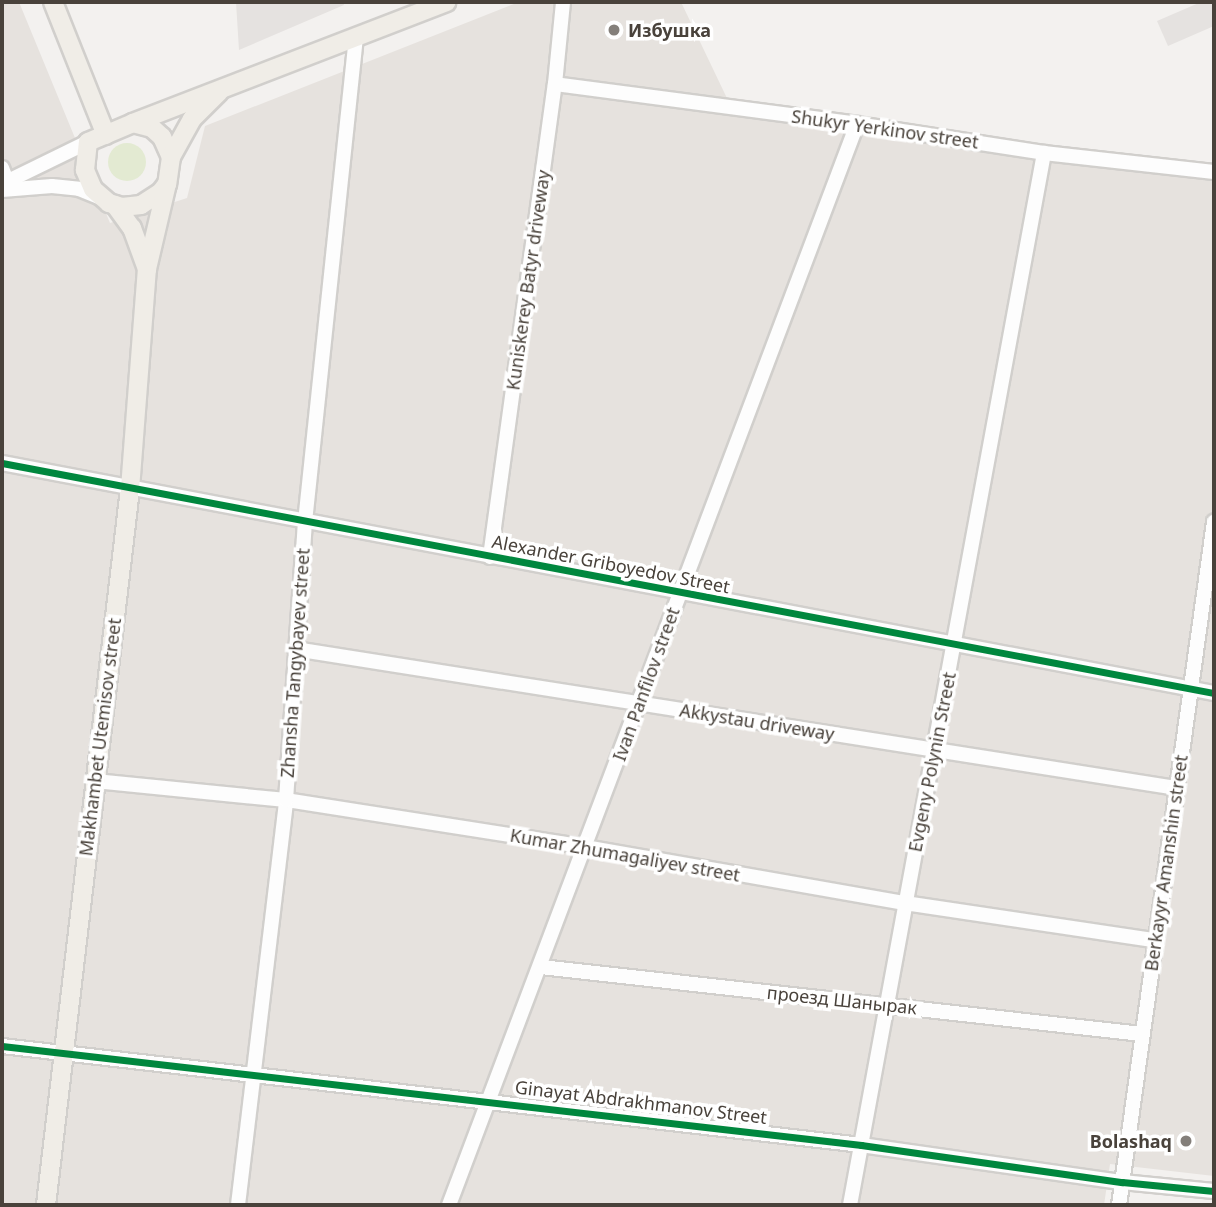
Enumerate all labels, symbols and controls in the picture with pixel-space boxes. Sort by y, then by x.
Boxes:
place label: Избушка [628,19,711,41]
marker: Избушка [606,22,622,38]
street label: Shukyr Yerkinov street [790,105,980,153]
street label: Kuniskerey Batyr driveway [502,168,554,392]
street label: Alexander Griboyedov Street [490,530,732,598]
street label: Zhansha Tangybayev street [276,547,314,779]
street label: Ivan Panfilov street [608,604,684,764]
street label: Makhambet Utemisov street [75,617,125,857]
street label: Evgeny Polynin Street [904,670,960,854]
street label: Akkystau driveway [678,699,836,745]
street label: Berkayyr Amanshin street [1140,753,1192,973]
street label: Kumar Zhumagaliyev street [508,824,742,886]
street label: проезд Шанырак [766,981,918,1019]
street label: Ginayat Abdrakhmanov Street [514,1076,768,1128]
place label: Bolashaq [1090,1130,1172,1152]
marker: Bolashaq [1178,1133,1194,1149]

